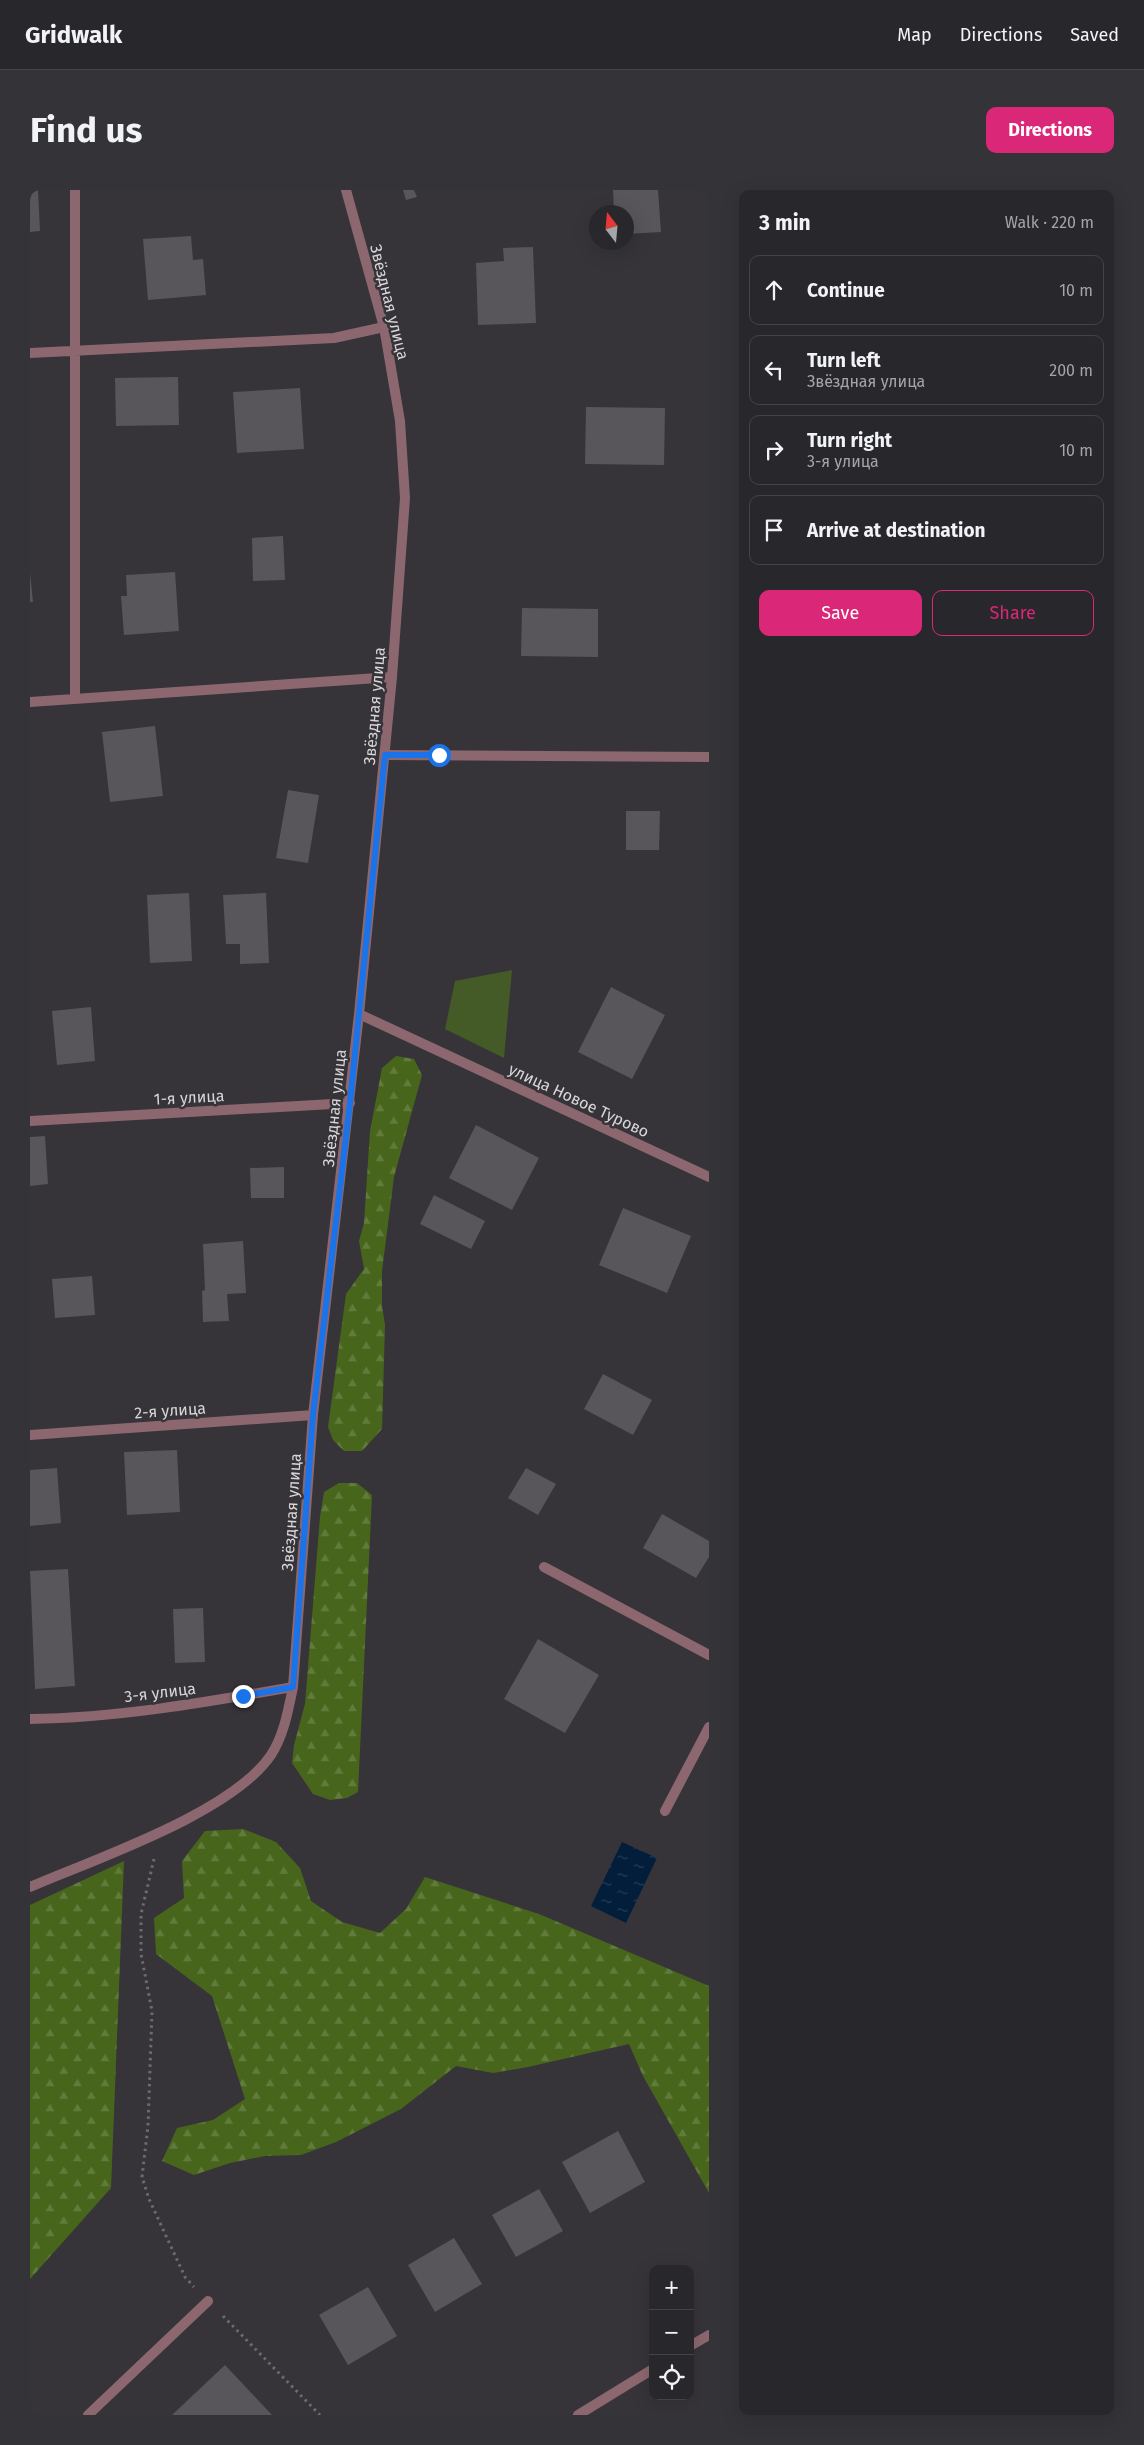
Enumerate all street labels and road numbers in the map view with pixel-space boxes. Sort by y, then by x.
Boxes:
street label: Звёздная улица [366,242,413,362]
street label: Звёздная улица [360,646,389,766]
street label: Звёздная улица [319,1048,350,1168]
street label: улица Новое Турово [505,1060,652,1141]
street label: 1-я улица [153,1086,225,1109]
street label: 2-я улица [134,1399,206,1422]
street label: Звёздная улица [278,1452,305,1572]
street label: 3-я улица [123,1679,197,1706]

